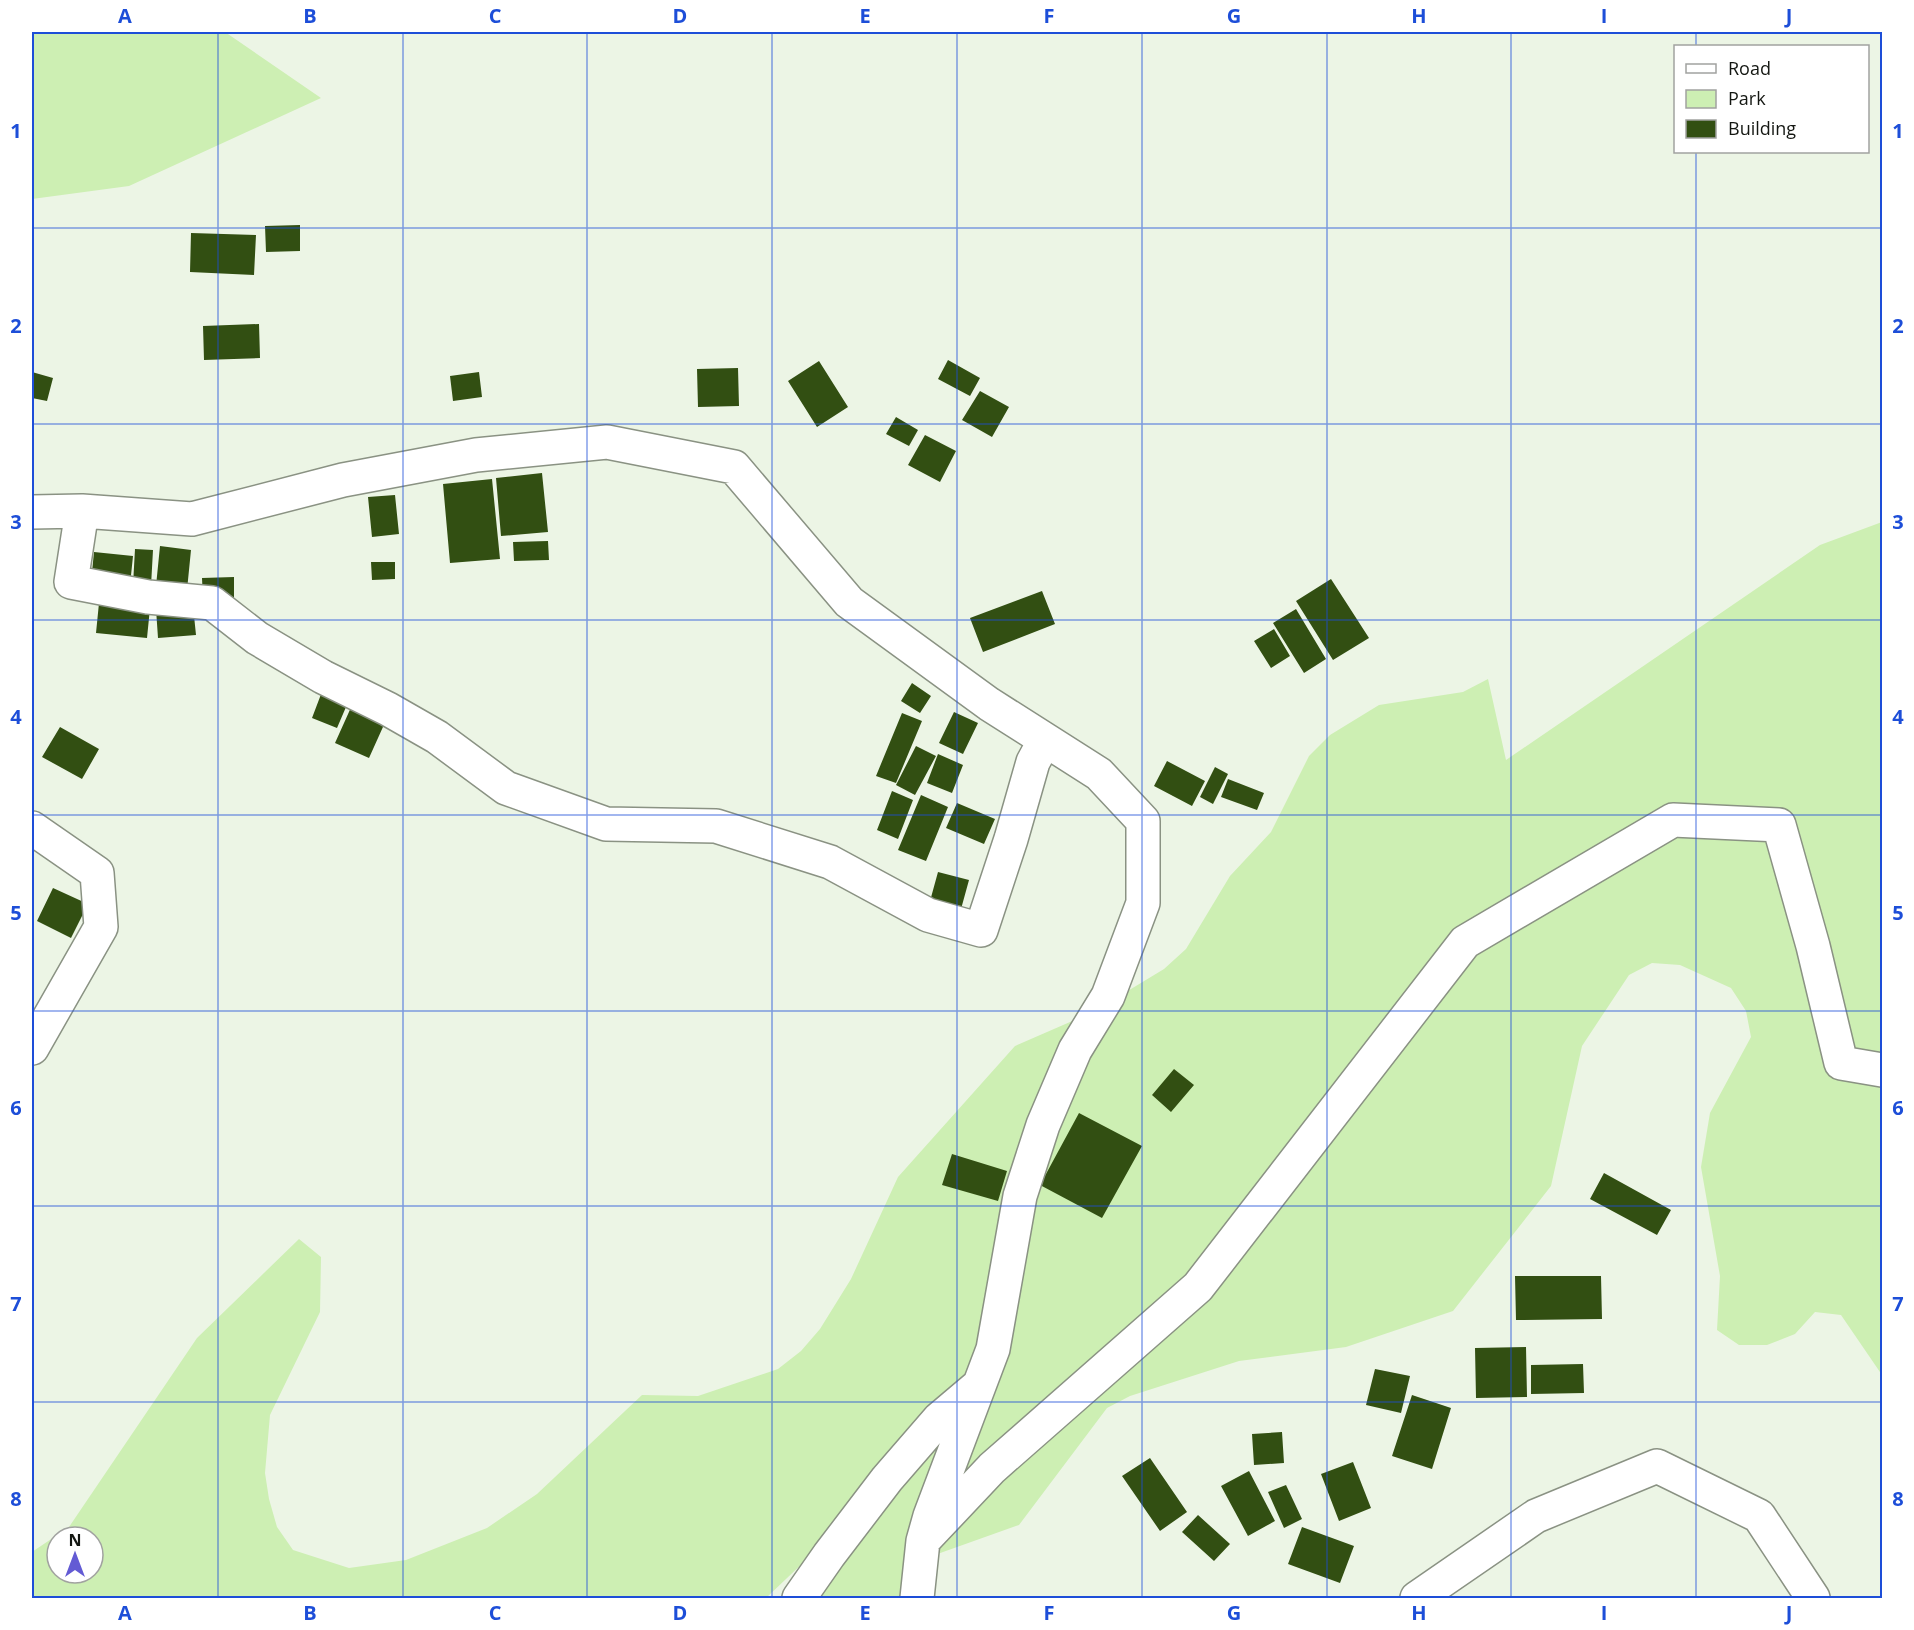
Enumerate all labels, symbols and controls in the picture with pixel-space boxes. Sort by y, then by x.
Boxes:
text: A [118,2,132,29]
text: B [303,2,317,29]
text: C [489,2,502,29]
text: D [673,2,687,29]
text: E [859,2,871,29]
text: F [1044,2,1054,29]
text: G [1227,2,1241,29]
text: H [1411,2,1427,29]
text: I [1601,2,1607,29]
text: J [1784,2,1792,29]
legend [1674,45,1869,153]
text: Road [1728,56,1771,80]
text: Park [1728,86,1766,110]
text: Building [1728,116,1796,140]
text: 1 [10,117,22,144]
text: 1 [1892,117,1904,144]
text: 2 [10,312,22,339]
text: 2 [1892,312,1904,339]
text: 3 [10,508,22,535]
text: 3 [1892,508,1904,535]
text: 4 [10,703,22,730]
text: 4 [1892,703,1904,730]
text: 5 [10,899,22,926]
text: 5 [1892,899,1904,926]
text: 6 [10,1094,22,1121]
text: 6 [1892,1094,1904,1121]
text: 7 [10,1290,22,1317]
text: 7 [1892,1290,1904,1317]
text: 8 [10,1485,22,1512]
text: 8 [1892,1485,1904,1512]
north arrow [45,1525,105,1585]
text: N [68,1529,82,1551]
text: A [118,1599,132,1626]
text: B [303,1599,317,1626]
text: C [489,1599,502,1626]
text: D [673,1599,687,1626]
text: E [859,1599,871,1626]
text: F [1044,1599,1054,1626]
text: G [1227,1599,1241,1626]
text: H [1411,1599,1427,1626]
text: I [1601,1599,1607,1626]
text: J [1784,1599,1792,1626]

